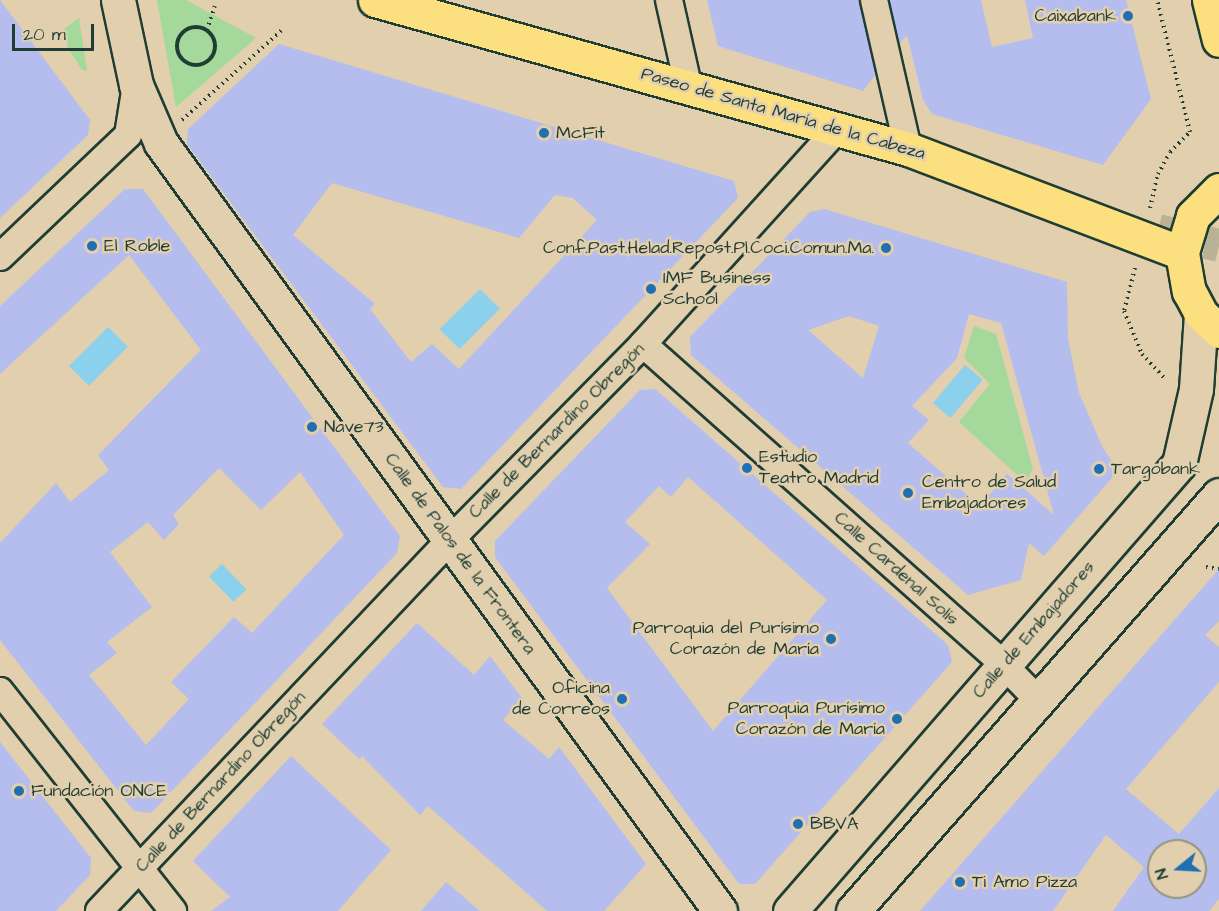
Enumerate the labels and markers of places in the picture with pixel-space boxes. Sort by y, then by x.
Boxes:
place label: Caixabank [1034,5,1116,27]
marker: Caixabank [1121,9,1135,23]
place label: McFit [556,122,605,144]
marker: McFit [537,126,551,140]
place label: El Roble [104,235,170,257]
place label: Conf.Past.Helad.Repost.Pl.Coci.Comun.Ma. [543,237,874,259]
marker: El Roble [85,239,99,253]
marker: Conf.Past.Helad.Repost.Pl.Coci.Comun.Ma. [879,241,893,255]
place label: IMF Business School [663,268,771,310]
marker: IMF Business School [644,282,658,296]
place label: Nave73 [324,416,384,438]
marker: Nave73 [305,420,319,434]
place label: Estudio Teatro Madrid [759,447,879,490]
place label: Targobank [1111,458,1200,480]
marker: Estudio Teatro Madrid [740,461,754,475]
marker: Targobank [1092,462,1106,476]
place label: Centro de Salud Embajadores [922,472,1056,514]
marker: Centro de Salud Embajadores [899,484,917,502]
place label: Parroquia del Purísimo Corazón de María [633,618,819,660]
marker: Parroquia del Purísimo Corazón de María [824,632,838,646]
place label: Oficina de Correos [512,678,610,720]
marker: Oficina de Correos [615,692,629,706]
place label: Parroquia Purísimo Corazón de María [728,698,885,740]
marker: Parroquia Purísimo Corazón de María [890,712,904,726]
place label: Fundación ONCE [31,780,167,802]
marker: Fundación ONCE [12,784,26,798]
place label: BBVA [810,813,858,835]
marker: BBVA [791,817,805,831]
place label: Ti Amo Pizza [972,871,1077,893]
marker: Ti Amo Pizza [953,875,967,889]

